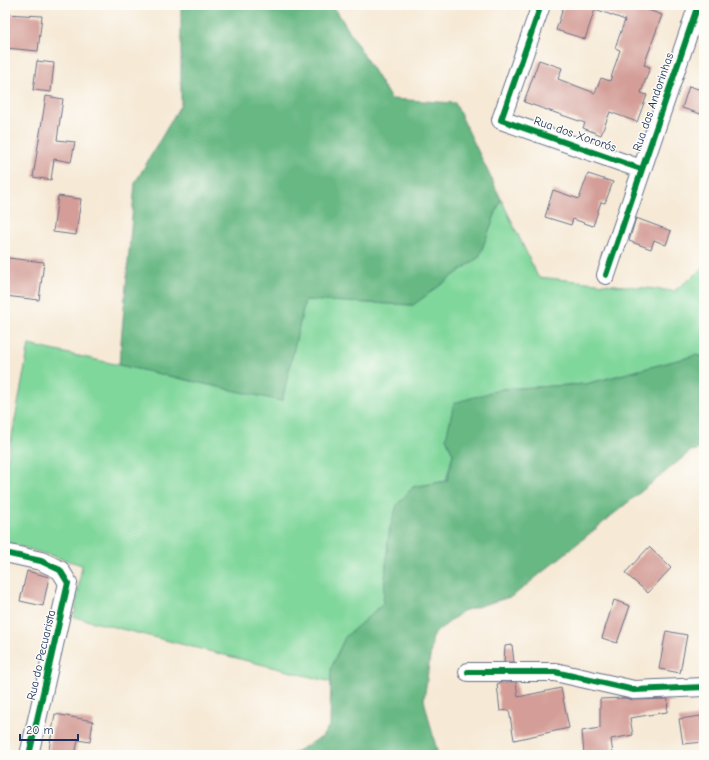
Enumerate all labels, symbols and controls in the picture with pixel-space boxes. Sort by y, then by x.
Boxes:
street label: Rua das Andorinhas [630,51,676,153]
street label: Rua dos Xororós [532,113,618,155]
street label: Rua do Pecuarista [24,608,58,702]
scale bar [20,716,78,742]
text: 20 m [26,723,54,737]

